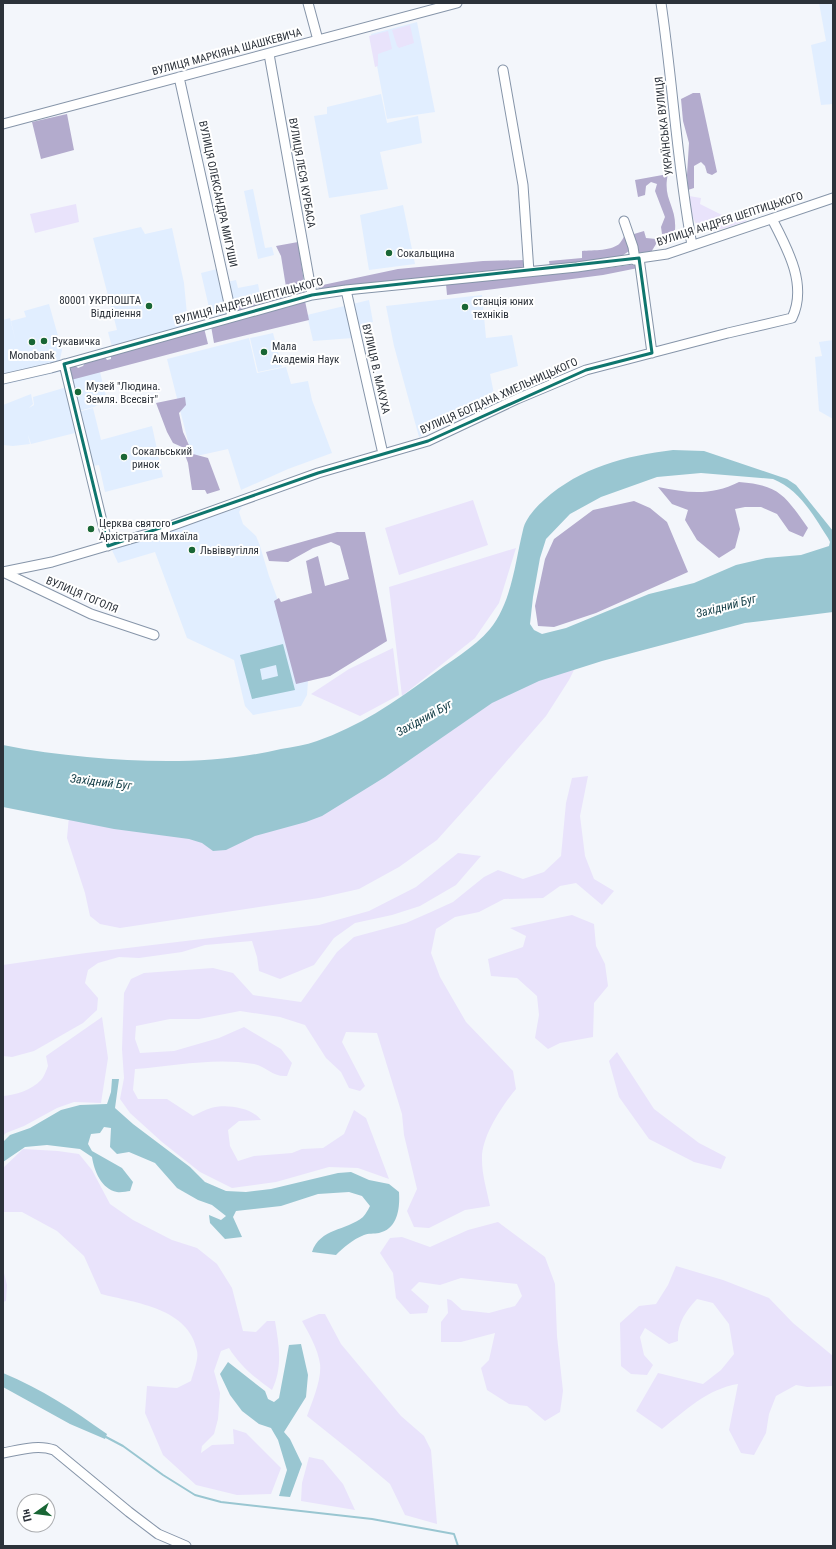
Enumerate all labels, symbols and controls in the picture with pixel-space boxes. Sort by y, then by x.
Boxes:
street label: ВУЛИЦЯ МАРКІЯНА ШАШКЕВИЧА [151,26,304,78]
street label: УКРАЇНСЬКА ВУЛИЦЯ [652,76,676,176]
street label: ВУЛИЦЯ ЛЕСЯ КУРБАСА [286,117,318,230]
street label: ВУЛИЦЯ ОЛЕКСАНДРА МИГУШИ [196,120,240,268]
street label: ВУЛИЦЯ АНДРЕЯ ШЕПТИЦЬКОГО [655,189,805,249]
place label: Сокальщина [397,247,455,260]
marker: Сокальщина [384,248,394,258]
street label: ВУЛИЦЯ АНДРЕЯ ШЕПТИЦЬКОГО [173,275,325,327]
place label: 80001 УКРПОШТА Відділення [59,294,142,320]
place label: станція юних техніків [473,295,534,321]
marker: 80001 УКРПОШТА Відділення [144,301,154,311]
marker: станція юних техніків [460,302,470,312]
street label: ВУЛИЦЯ В. МАКУХА [359,323,393,416]
place label: Рукавичка [52,335,100,348]
marker: Рукавичка [39,336,49,346]
marker: Monobank [27,337,37,347]
place label: Мала Академія Наук [272,340,340,366]
marker: Мала Академія Наук [259,347,269,357]
place label: Monobank [9,349,55,362]
street label: ВУЛИЦЯ БОГДАНА ХМЕЛЬНИЦЬКОГО [418,355,580,437]
place label: Музей "Людина. Земля. Всесвіт" [86,380,160,406]
marker: Музей "Людина. Земля. Всесвіт" [73,387,83,397]
place label: Сокальський ринок [132,445,192,471]
marker: Сокальський ринок [119,452,129,462]
place label: Церква святого Архістратига Михаїла [99,517,198,543]
marker: Церква святого Архістратига Михаїла [86,524,96,534]
place label: Львіввугілля [200,544,259,557]
marker: Львіввугілля [187,545,197,555]
street label: ВУЛИЦЯ ГОГОЛЯ [44,574,120,616]
water label: Західний Буг [694,591,758,621]
water label: Західний Буг [394,697,455,739]
water label: Західний Буг [69,771,133,793]
north arrow [16,1493,56,1533]
text: Пн [19,1508,35,1523]

